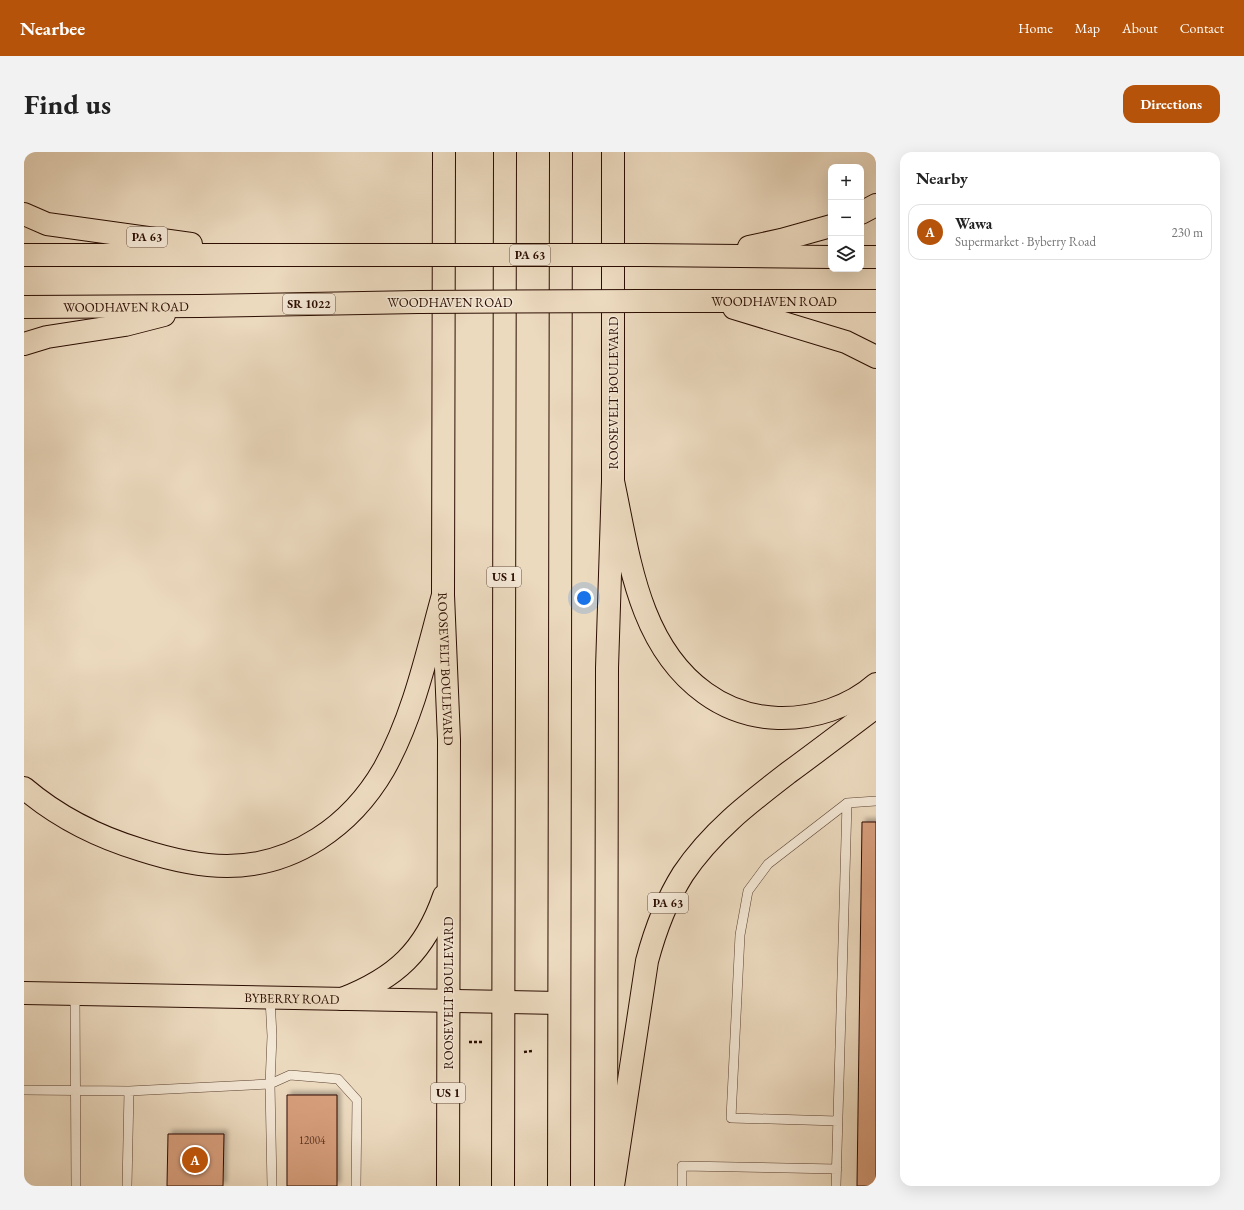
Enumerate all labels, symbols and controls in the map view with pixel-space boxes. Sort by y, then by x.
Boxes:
text: Nearbee [20,16,85,41]
text: Home [1018,19,1053,37]
text: Map [1075,19,1100,37]
text: About [1122,19,1158,37]
text: Contact [1180,19,1224,37]
button: Directions [1123,85,1220,123]
text: Find us [24,86,111,122]
map controls [828,164,864,272]
button: + [828,164,864,200]
text: Nearby [916,167,968,189]
button: − [828,200,864,236]
text: Wawa [955,214,992,233]
text: A [925,224,935,241]
text: 230 m [1172,224,1203,241]
road number: PA 63 [127,227,167,247]
text: Supermarket · Byberry Road [955,233,1096,250]
button: layers [828,236,864,272]
road number: PA 63 [510,245,550,265]
street label: WOODHAVEN ROAD [711,293,837,310]
road number: SR 1022 [283,294,335,314]
street label: WOODHAVEN ROAD [387,294,513,311]
street label: WOODHAVEN ROAD [63,298,189,316]
street label: ROOSEVELT BOULEVARD [605,316,622,470]
road number: US 1 [487,567,521,587]
your location [574,588,594,608]
street label: ROOSEVELT BOULEVARD [434,592,457,746]
road number: PA 63 [648,893,688,913]
street label: ROOSEVELT BOULEVARD [440,916,457,1070]
street label: BYBERRY ROAD [244,989,340,1008]
road number: US 1 [431,1083,465,1103]
house number: 12004 [299,1133,326,1147]
pin: A [182,1145,208,1175]

